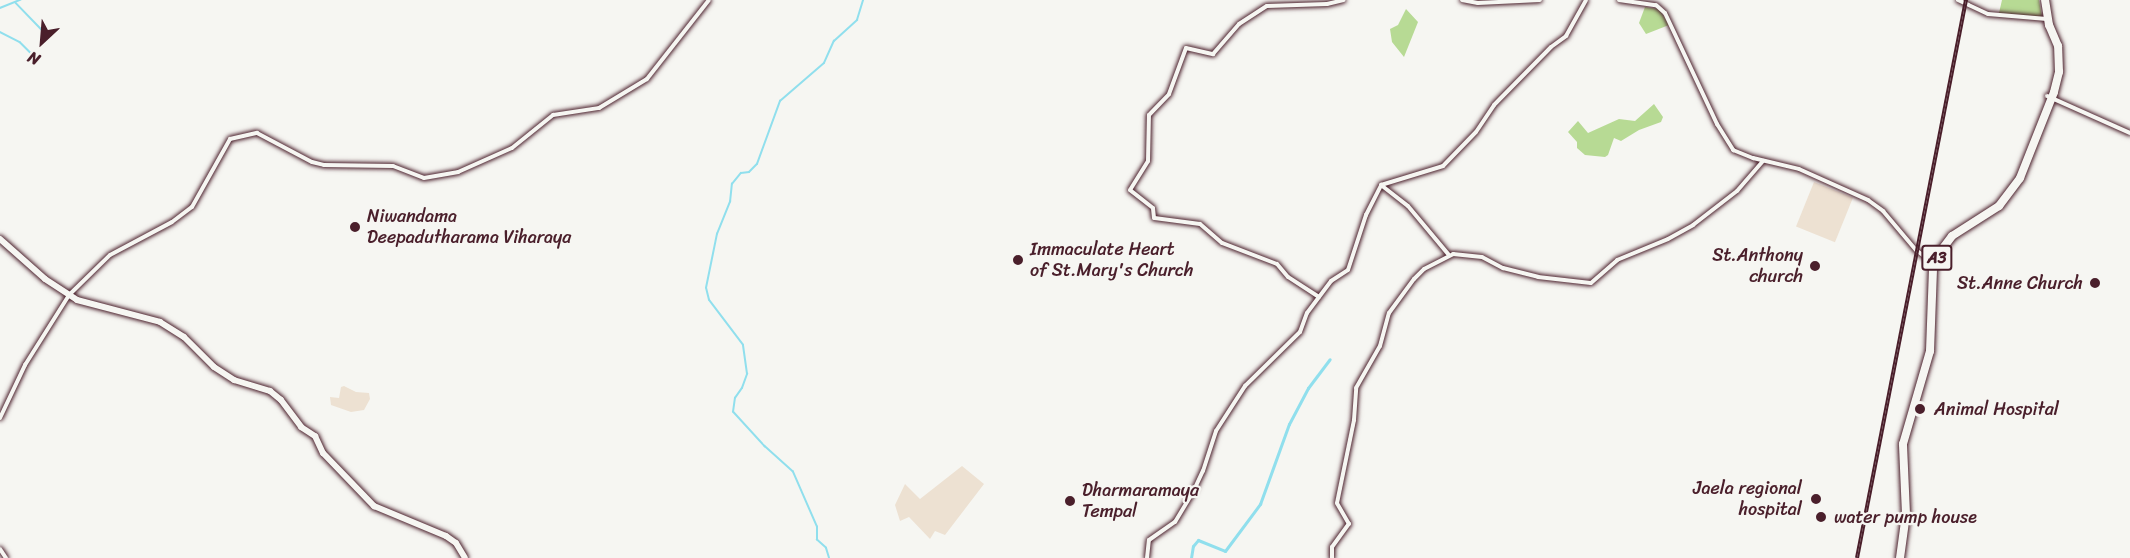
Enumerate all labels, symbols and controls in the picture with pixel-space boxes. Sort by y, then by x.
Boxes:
north arrow [12,12,72,72]
text: N [23,43,45,74]
place label: Niwandama Deepadutharama Viharaya [367,206,572,248]
marker: Niwandama Deepadutharama Viharaya [348,220,362,234]
place label: Immaculate Heart of St.Mary's Church [1030,239,1193,282]
place label: St.Anthony church [1712,245,1803,288]
road number: A3 [1920,245,1954,271]
marker: Immaculate Heart of St.Mary's Church [1011,253,1025,267]
marker: St.Anthony church [1808,259,1822,273]
place label: St.Anne Church [1957,272,2083,294]
marker: St.Anne Church [2088,276,2102,290]
place label: Animal Hospital [1934,398,2059,420]
marker: Animal Hospital [1911,400,1929,418]
place label: Jaela regional hospital [1693,478,1802,520]
place label: Dharmaramaya Tempal [1082,480,1199,522]
marker: Jaela regional hospital [1807,490,1825,508]
marker: Dharmaramaya Tempal [1063,494,1077,508]
place label: water pump house [1834,506,1977,528]
marker: water pump house [1812,508,1830,526]

